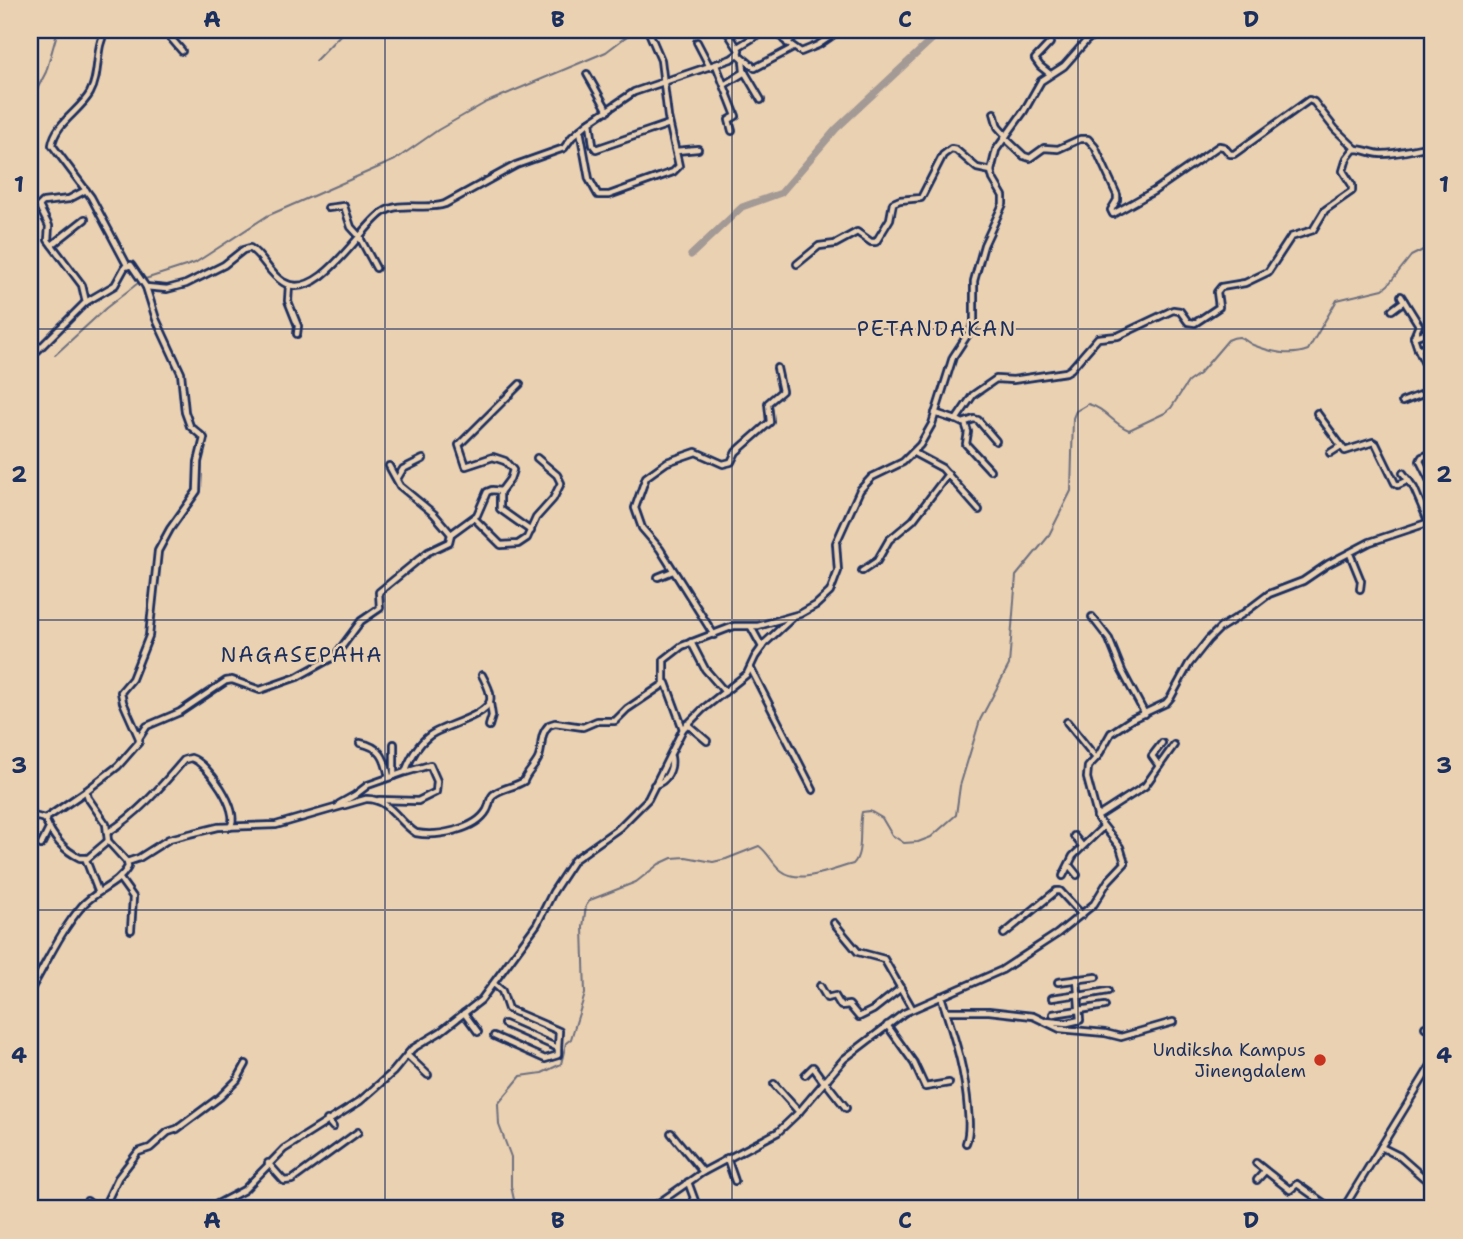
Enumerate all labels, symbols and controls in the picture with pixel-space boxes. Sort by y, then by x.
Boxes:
text: A [203,4,221,34]
text: B [551,4,565,34]
text: C [898,4,912,34]
text: D [1243,4,1259,34]
text: 1 [14,169,24,199]
text: 1 [1439,169,1449,199]
district label: PETANDAKAN [857,315,1017,343]
text: 2 [11,459,27,489]
text: 2 [1436,459,1452,489]
district label: NAGASEPAHA [220,641,384,669]
text: 3 [11,750,27,780]
text: 3 [1436,750,1452,780]
place label: Undiksha Kampus Jinengdalem [1153,1038,1306,1083]
text: 4 [11,1040,27,1070]
text: 4 [1436,1040,1452,1070]
marker: Undiksha Kampus Jinengdalem [1312,1052,1328,1068]
text: A [203,1205,221,1235]
text: B [551,1205,565,1235]
text: C [898,1205,912,1235]
text: D [1243,1205,1259,1235]

